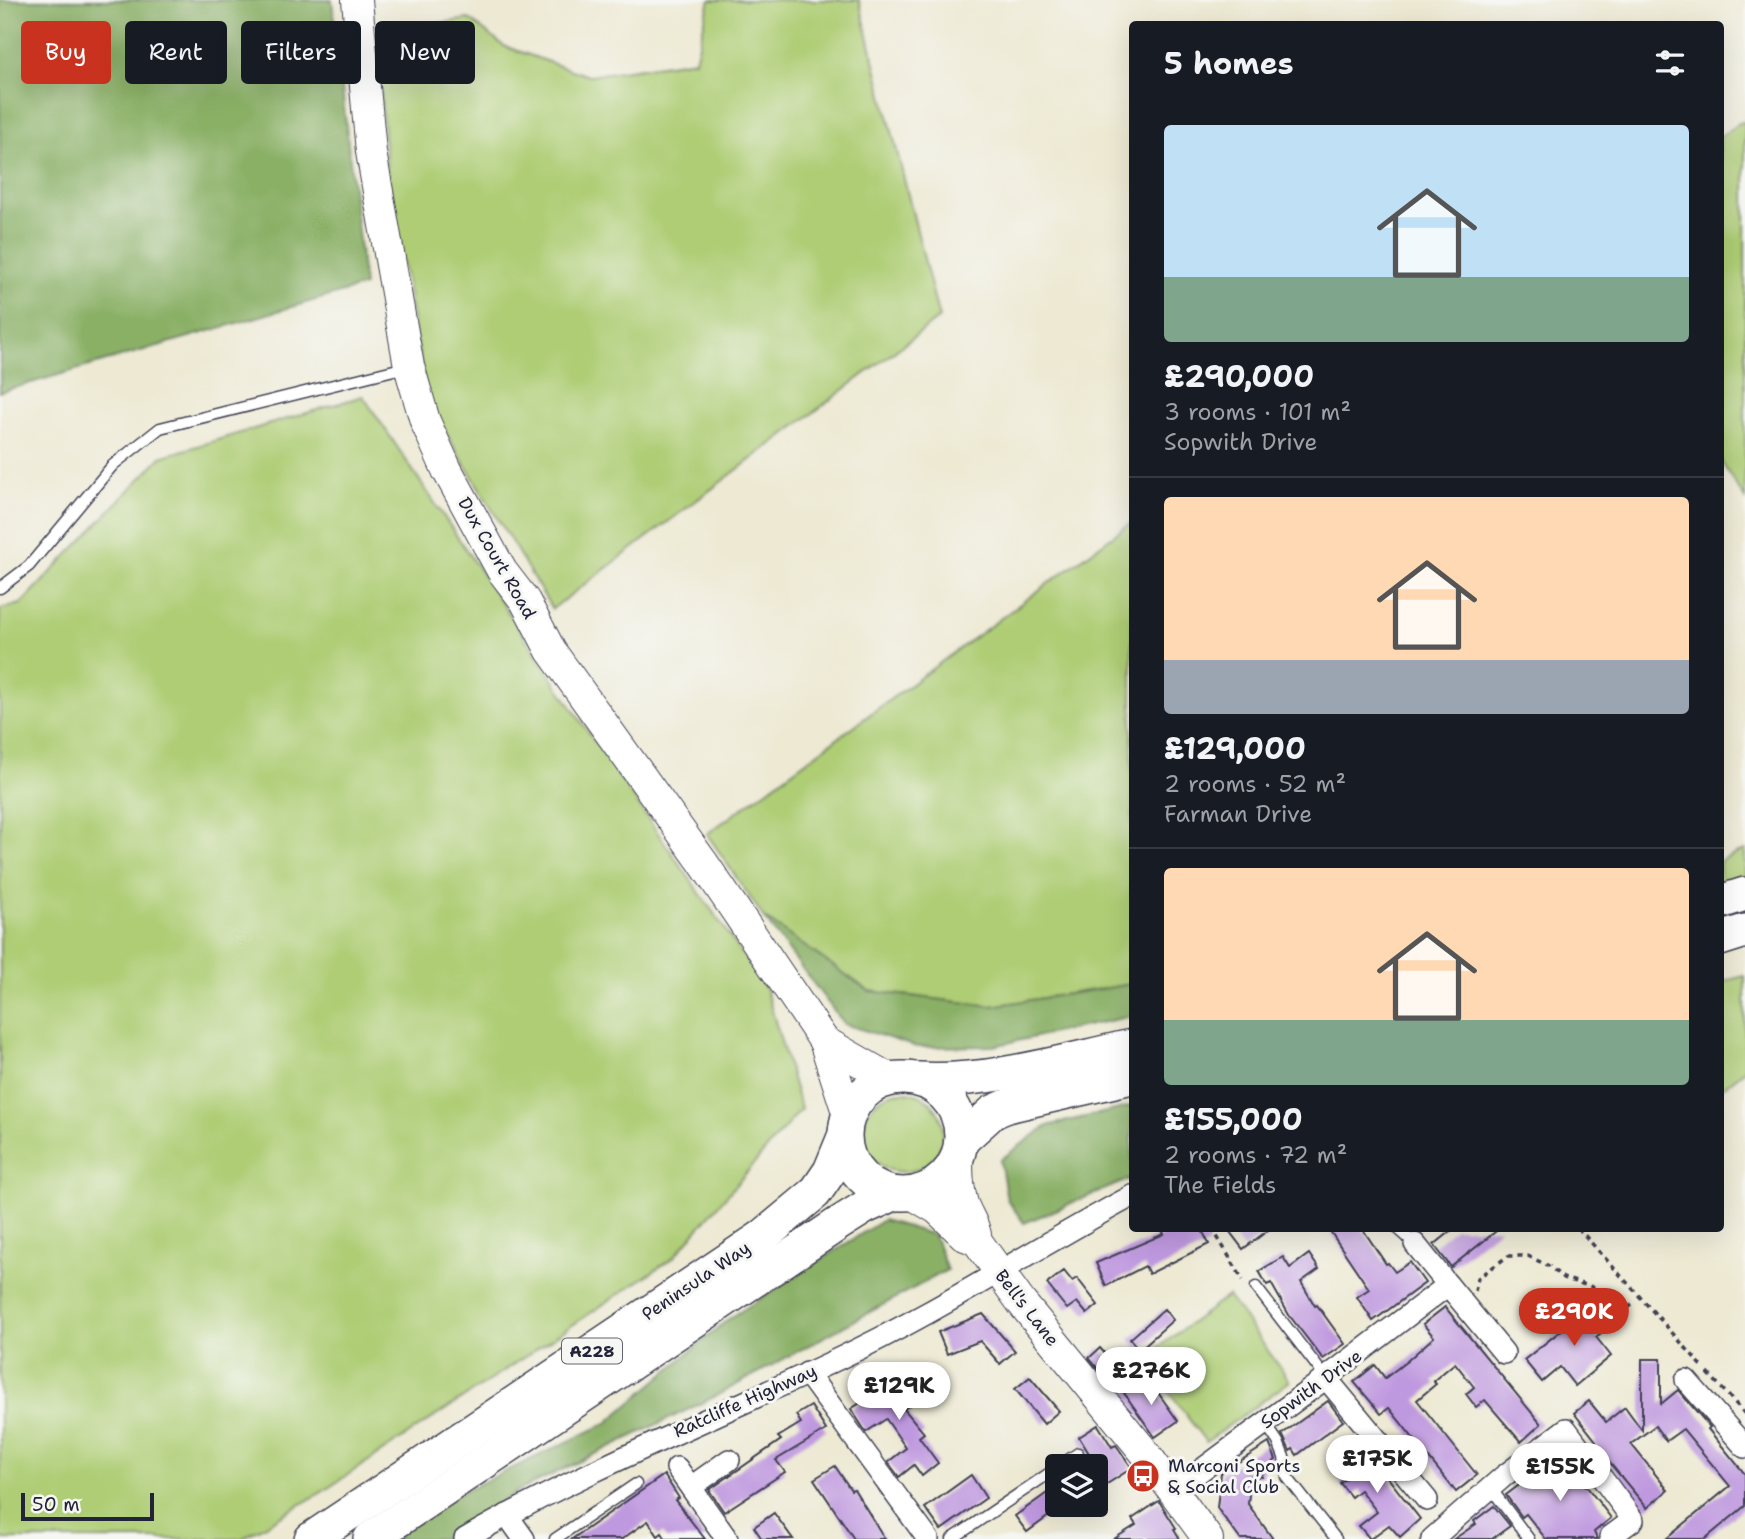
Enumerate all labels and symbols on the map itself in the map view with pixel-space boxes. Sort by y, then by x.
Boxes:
street label: Dux Court Road [452,493,542,623]
street label: Peninsula Way [637,1236,755,1326]
street label: Bell's Lane [990,1265,1064,1351]
pin: £290K [1525,1288,1623,1348]
road number: A228 [562,1338,622,1364]
street label: Sopwith Drive [1255,1344,1367,1434]
pin: £276K [1102,1348,1200,1407]
street label: Ratcliffe Highway [670,1359,820,1443]
pin: £129K [850,1362,948,1422]
pin: £175K [1328,1436,1426,1495]
pin: £155K [1511,1444,1609,1503]
place label: Marconi Sports & Social Club [1168,1454,1301,1499]
bus stop icon: Marconi Sports & Social Club [1124,1457,1162,1495]
scale bar [21,1490,154,1522]

